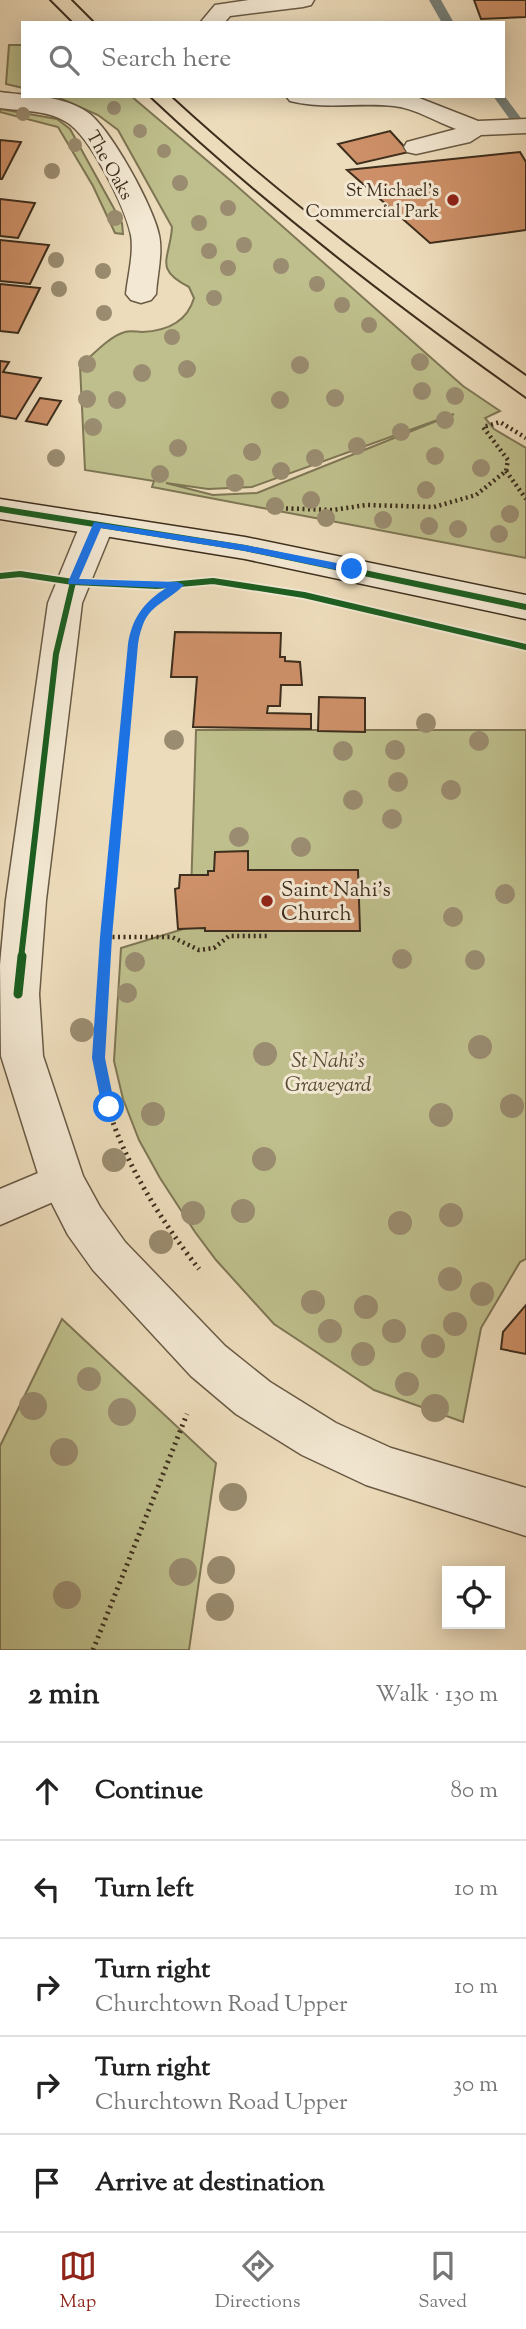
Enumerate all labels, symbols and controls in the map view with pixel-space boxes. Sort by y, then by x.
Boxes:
search box [21,21,505,98]
icon: search [45,41,83,79]
text: Search here [101,41,231,78]
street label: The Oaks [79,127,138,205]
place label: St Michael's Commercial Park [306,179,439,226]
marker: St Michael's Commercial Park [445,192,461,208]
route end [336,553,367,584]
place label: Saint Nahi's Church [281,876,391,930]
marker: Saint Nahi's Church [259,893,275,909]
park label: St Nahi's Graveyard [285,1047,372,1101]
route start [93,1091,124,1122]
map controls [442,1566,505,1629]
button: locate [442,1566,505,1629]
text: 2 min [28,1674,100,1717]
text: Walk · 130 m [375,1679,498,1712]
icon: ahead [28,1772,66,1810]
text: Continue [95,1773,203,1810]
text: 80 m [450,1775,498,1808]
icon: left [28,1870,66,1908]
text: Turn left [95,1871,194,1908]
text: 10 m [454,1873,498,1906]
text: Turn right [95,1952,210,1989]
icon: right [28,1968,66,2006]
text: 10 m [454,1971,498,2004]
text: Churchtown Road Upper [95,1989,348,2022]
text: Turn right [95,2050,210,2087]
icon: right [28,2066,66,2104]
text: 30 m [453,2069,498,2102]
text: Churchtown Road Upper [95,2087,348,2120]
icon: arrive [28,2164,66,2202]
text: Arrive at destination [95,2165,325,2202]
tab: Map [59,2247,97,2316]
tab: Directions [215,2247,300,2316]
tab: Saved [418,2247,467,2316]

